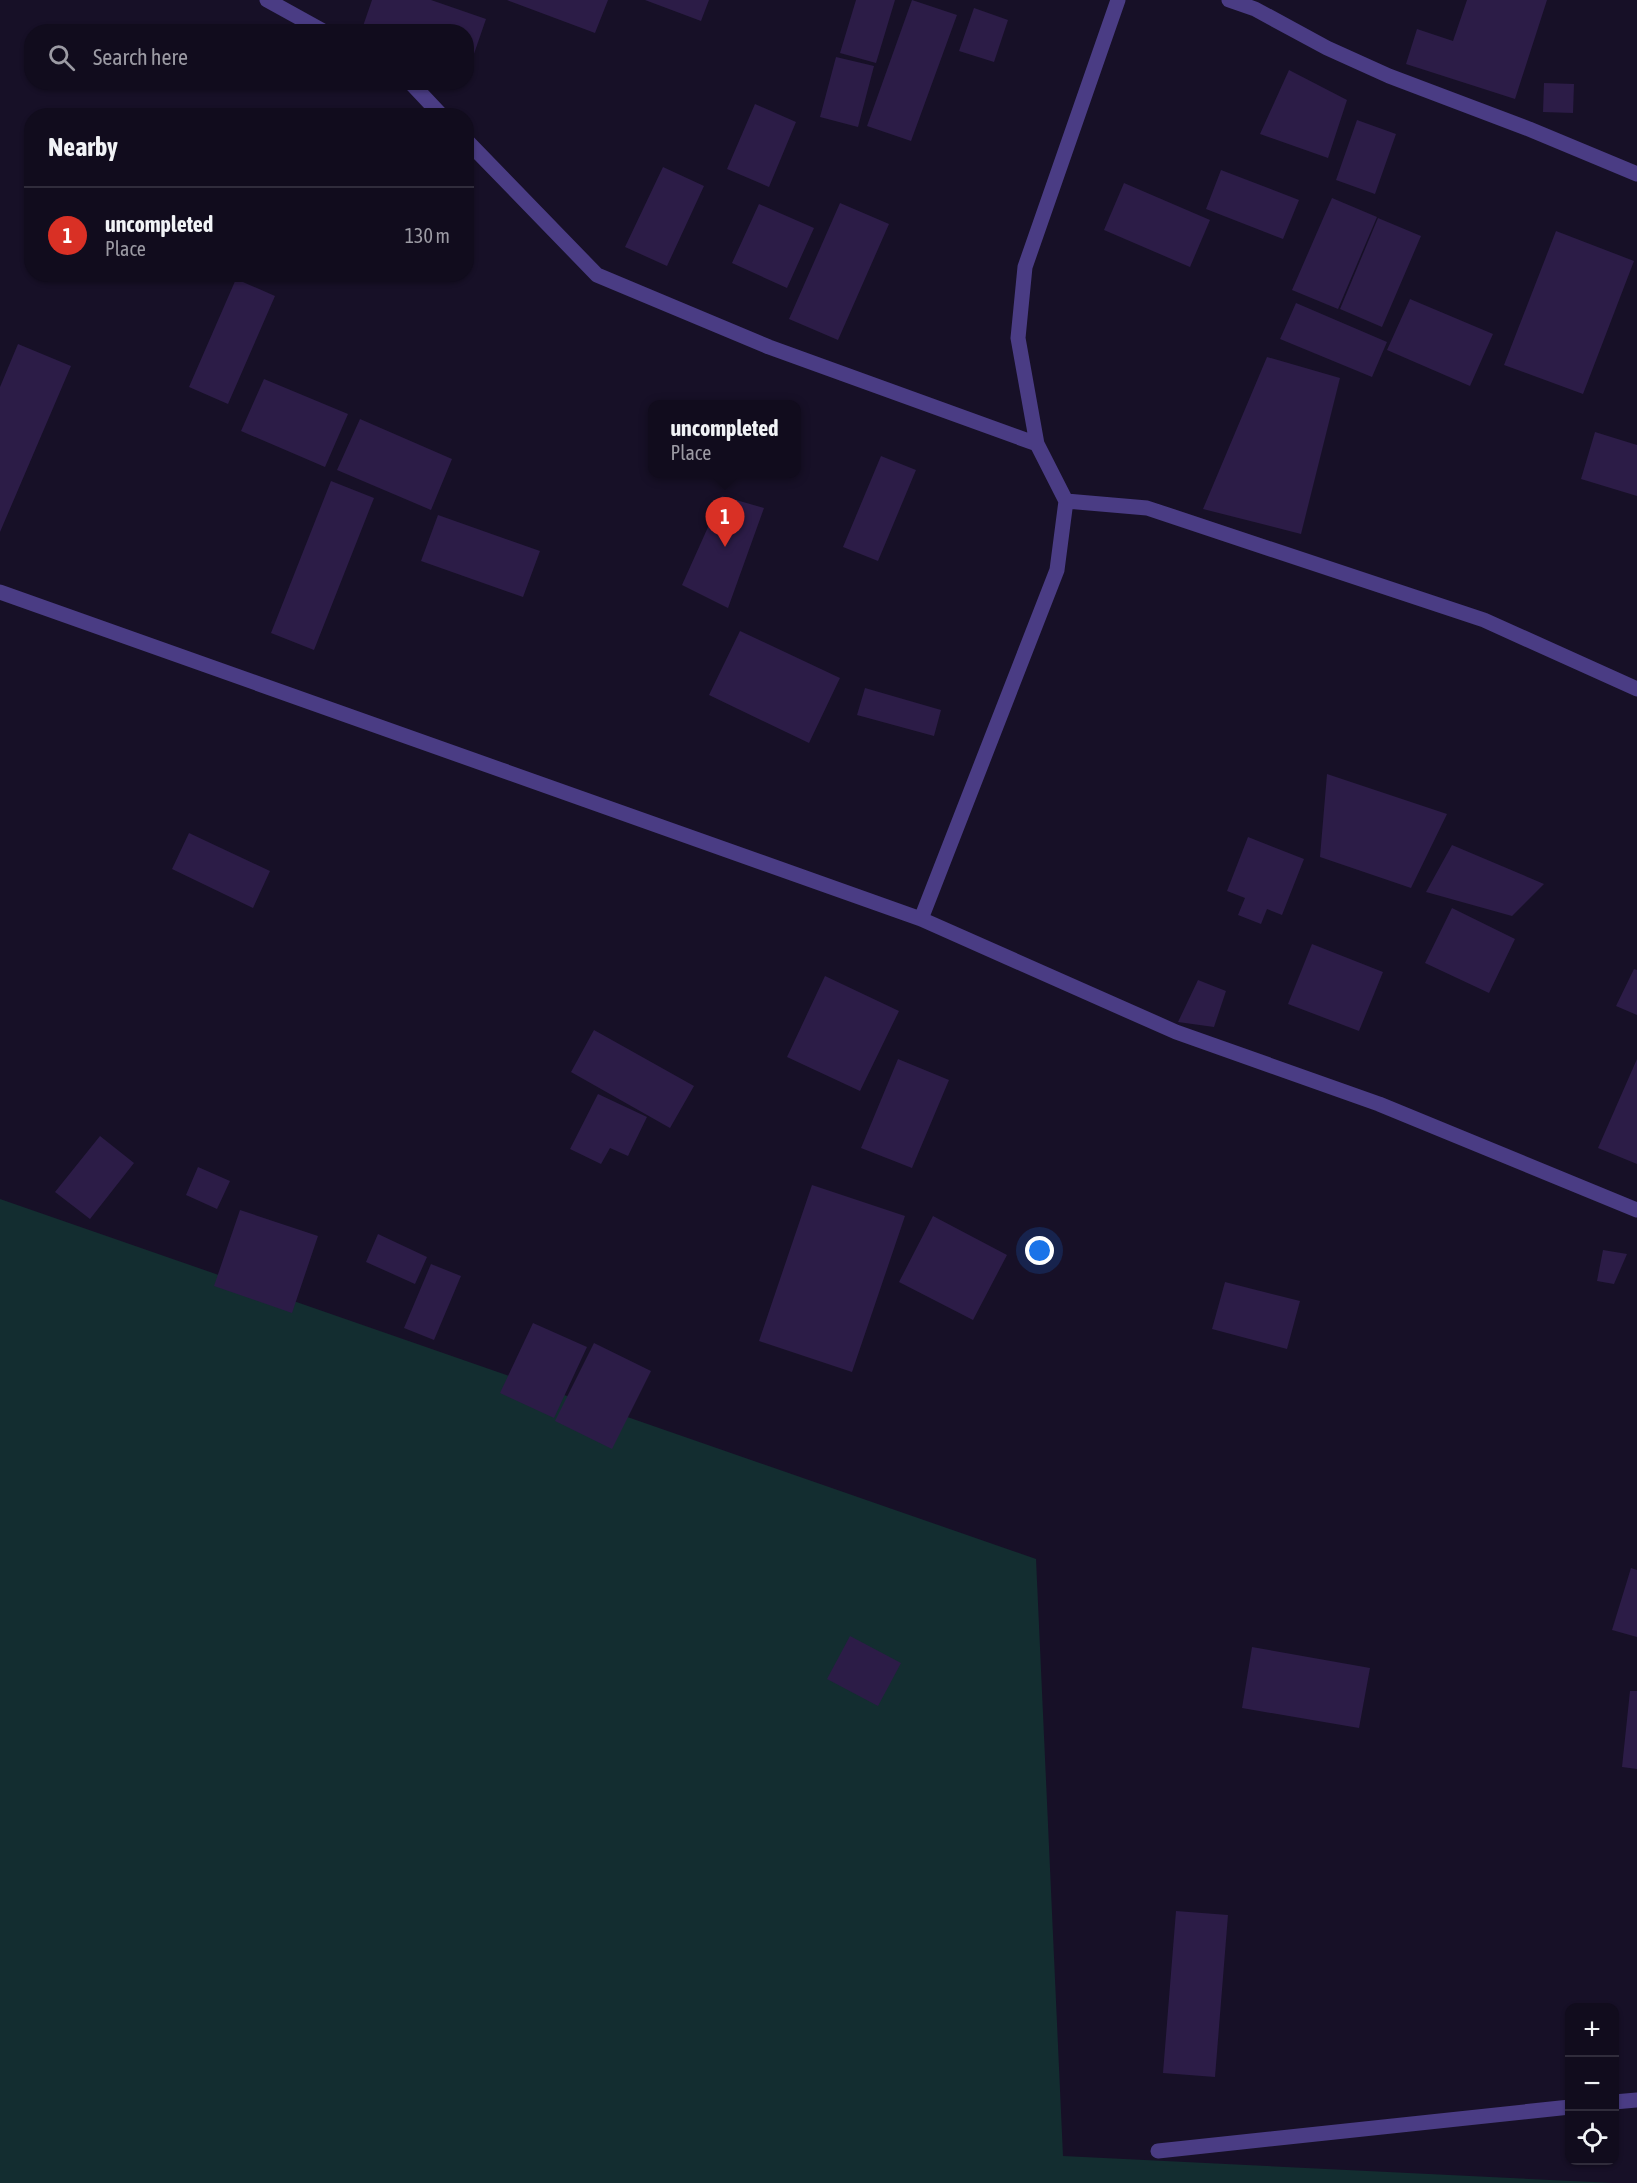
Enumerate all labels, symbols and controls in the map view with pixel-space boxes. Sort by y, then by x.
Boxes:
search box [24,24,474,90]
icon: search [45,41,78,74]
text: Search here [93,44,188,70]
text: Nearby [48,132,118,162]
text: uncompleted [105,211,213,237]
text: 1 [63,224,72,247]
text: 130 m [405,224,450,247]
text: Place [105,237,146,260]
popup [648,400,801,478]
text: uncompleted [670,415,779,441]
text: Place [670,441,711,464]
pin: 1 [706,498,744,547]
your location [1025,1236,1054,1265]
map controls [1565,2003,1619,2165]
button: + [1565,2003,1619,2057]
button: − [1565,2057,1619,2111]
button: locate [1565,2111,1619,2165]

